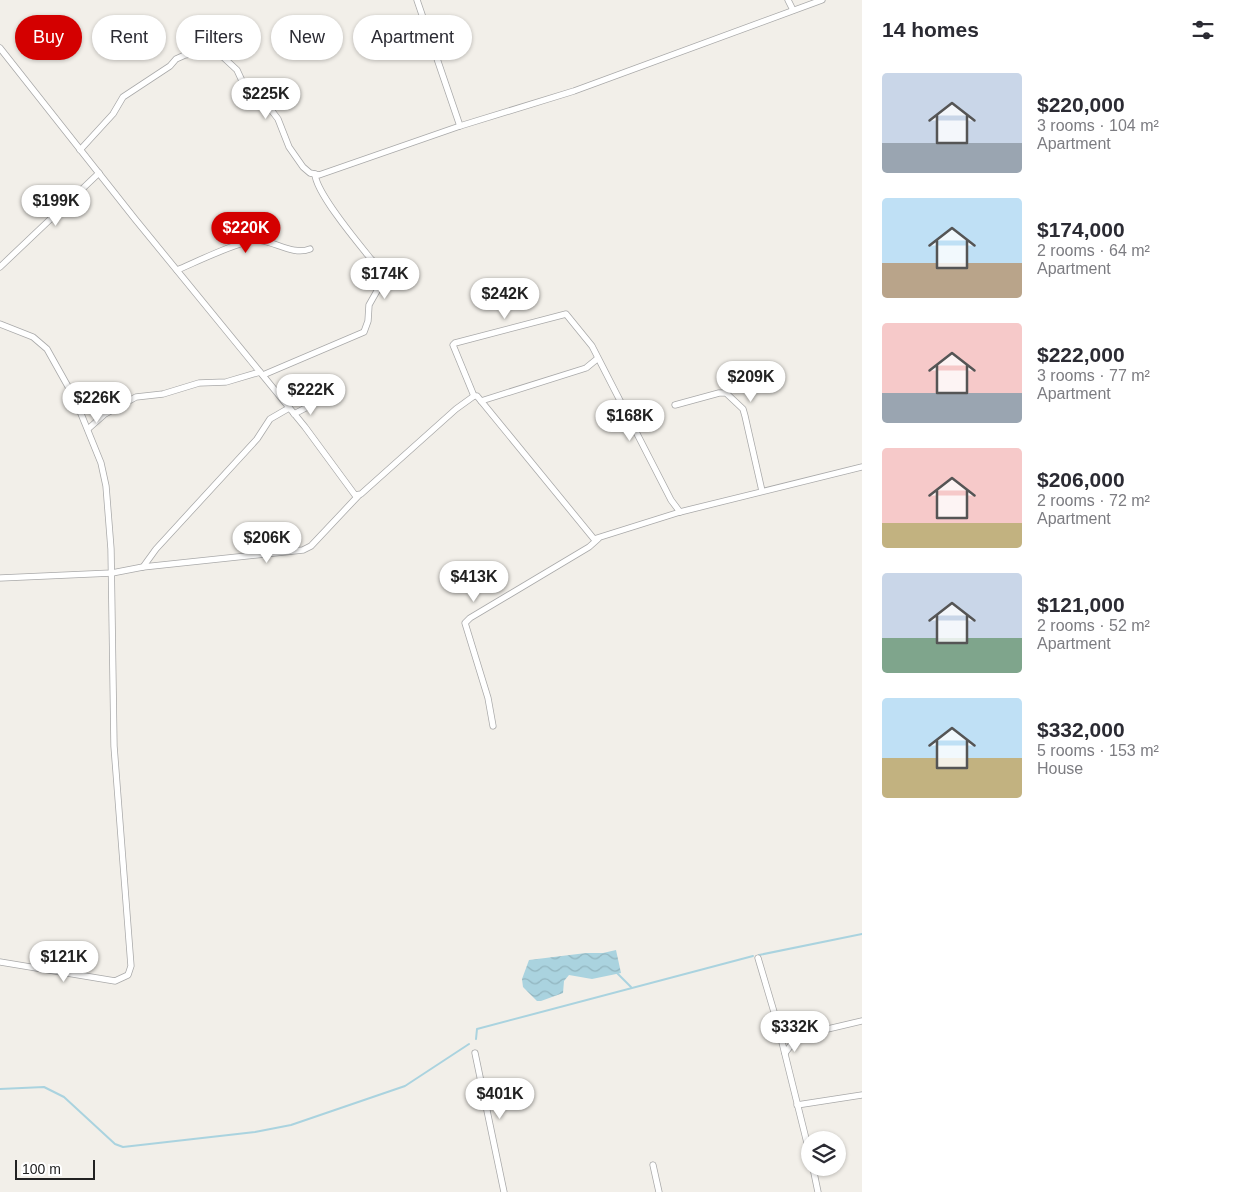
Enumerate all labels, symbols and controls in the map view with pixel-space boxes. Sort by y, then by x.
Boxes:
chip: Buy [15,15,82,60]
chip: Rent [92,15,166,60]
chip: Filters [176,15,261,60]
chip: New [271,15,343,60]
chip: Apartment [353,15,472,60]
icon: filters [1189,16,1217,44]
text: 14 homes [882,18,979,41]
pin: $225K [231,78,301,120]
text: $225K [242,85,290,102]
icon: home [922,93,982,153]
text: $220,000 [1037,93,1125,116]
text: 3 rooms · 104 m² [1037,117,1159,134]
text: Apartment [1037,135,1111,152]
pin: $199K [21,184,91,227]
text: $199K [32,192,80,209]
pin: $220K [211,212,281,254]
icon: home [922,218,982,278]
text: $174,000 [1037,218,1125,241]
text: $220K [222,219,270,236]
text: 2 rooms · 64 m² [1037,242,1150,259]
pin: $174K [350,258,420,300]
text: Apartment [1037,260,1111,277]
text: $174K [361,265,409,282]
pin: $242K [470,278,540,320]
text: $242K [481,285,529,302]
icon: home [922,343,982,403]
text: $222,000 [1037,343,1125,366]
pin: $209K [716,360,786,403]
text: 3 rooms · 77 m² [1037,367,1150,384]
text: $209K [727,368,775,385]
pin: $222K [276,374,346,416]
text: $222K [287,381,335,398]
pin: $226K [62,382,132,424]
text: Apartment [1037,385,1111,402]
text: $226K [73,389,121,406]
pin: $168K [595,400,665,442]
text: $168K [606,407,654,424]
icon: home [922,468,982,528]
text: $206,000 [1037,468,1125,491]
text: 2 rooms · 72 m² [1037,492,1150,509]
text: Apartment [1037,510,1111,527]
pin: $206K [232,522,302,564]
text: $206K [243,529,291,546]
pin: $413K [439,560,509,603]
text: $413K [450,568,498,585]
icon: home [922,593,982,653]
text: $121,000 [1037,593,1125,616]
text: 2 rooms · 52 m² [1037,617,1150,634]
text: Apartment [1037,635,1111,652]
icon: home [922,718,982,778]
text: $332,000 [1037,718,1125,741]
text: 5 rooms · 153 m² [1037,742,1159,759]
text: House [1037,760,1083,777]
pin: $121K [29,940,99,983]
text: $121K [40,948,88,965]
pin: $332K [760,1010,830,1053]
text: $332K [771,1018,819,1035]
pin: $401K [465,1078,535,1120]
text: $401K [476,1085,524,1102]
map controls [801,1131,846,1176]
button: layers [801,1131,846,1176]
scale bar [15,1157,95,1180]
text: 100 m [22,1161,61,1177]

